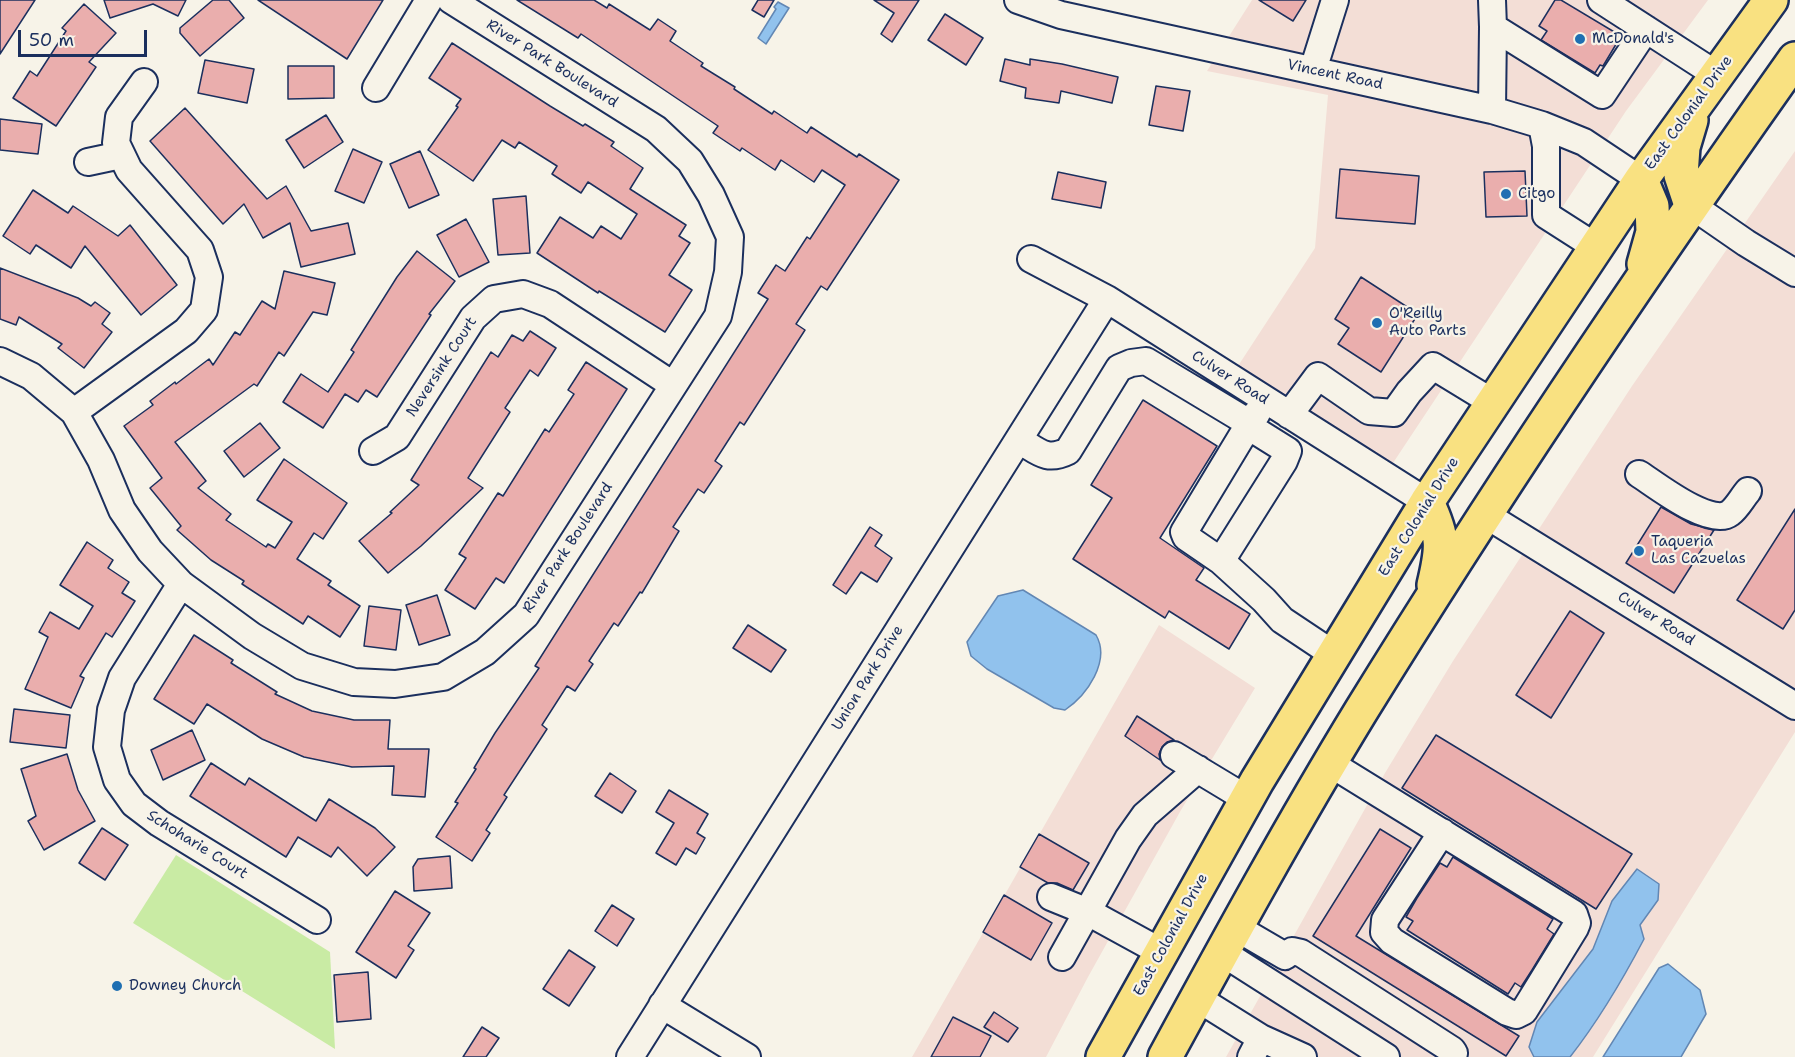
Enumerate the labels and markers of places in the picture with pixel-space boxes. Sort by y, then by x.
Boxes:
place label: McDonald's [1592,30,1674,48]
marker: McDonald's [1573,32,1587,46]
place label: Citgo [1518,185,1555,203]
marker: Citgo [1499,187,1513,201]
place label: O'Reilly Auto Parts [1389,305,1466,340]
marker: O'Reilly Auto Parts [1370,316,1384,330]
place label: Taqueria Las Cazuelas [1651,533,1746,568]
marker: Taqueria Las Cazuelas [1632,544,1646,558]
place label: Downey Church [129,977,241,995]
marker: Downey Church [110,979,124,993]

